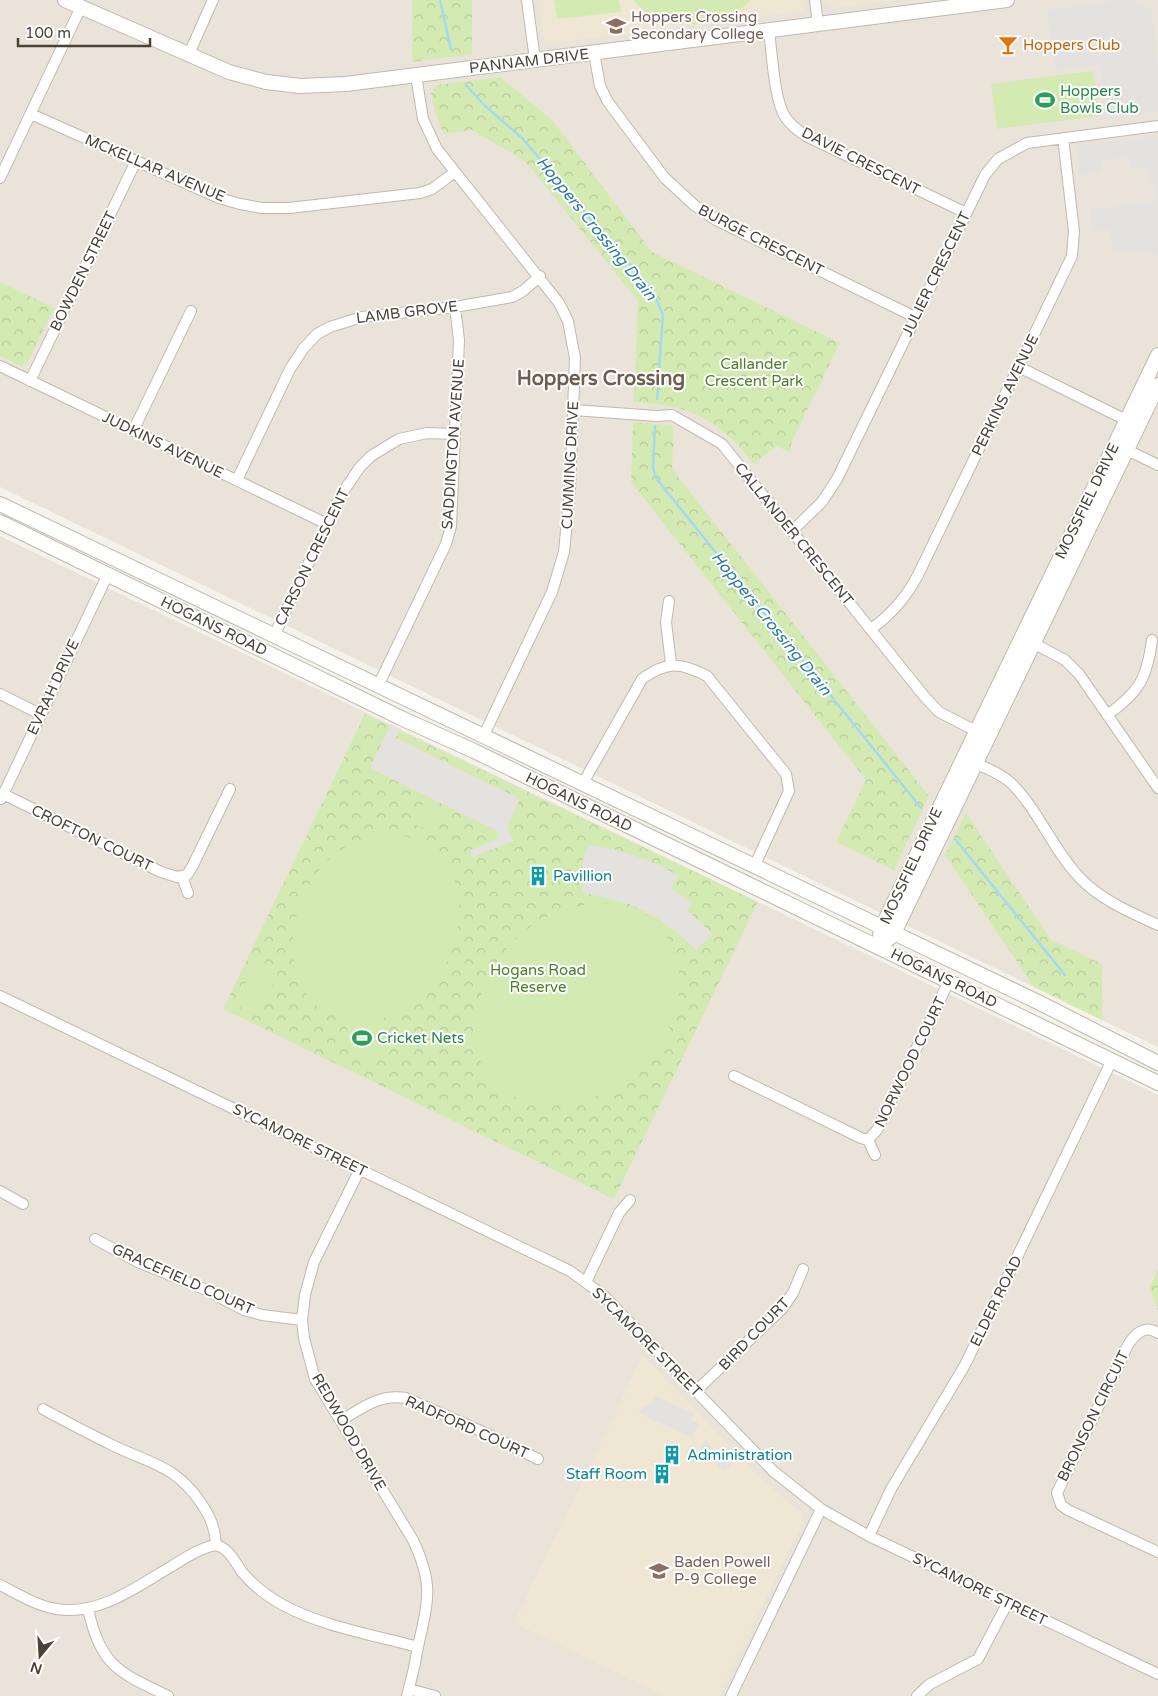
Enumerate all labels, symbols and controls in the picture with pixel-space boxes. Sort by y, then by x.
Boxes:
place label: Hoppers Crossing Secondary College [631,8,764,43]
scale bar [18,15,150,47]
school or university icon: Hoppers Crossing Secondary College [605,15,627,37]
text: 100 m [25,24,71,42]
bar icon: Hoppers Club [997,34,1019,56]
place label: Hoppers Club [1023,36,1120,54]
street label: PANNAM DRIVE [468,45,590,77]
place label: Hoppers Bowls Club [1060,82,1139,117]
sports icon: Hoppers Bowls Club [1034,89,1056,111]
street label: DAVIE CRESCENT [799,123,923,199]
street label: MCKELLAR AVENUE [82,130,228,206]
water label: Hoppers Crossing Drain [532,153,661,306]
street label: BURGE CRESCENT [695,201,827,279]
street label: BOWDEN STREET [46,208,120,334]
street label: JULIER CRESCENT [898,209,974,339]
street label: LAMB GROVE [355,297,459,327]
street label: PERKINS AVENUE [968,331,1042,459]
park label: Callander Crescent Park [705,355,803,390]
street label: SADDINGTON AVENUE [438,358,468,530]
district label: Hoppers Crossing [517,367,685,391]
street label: CUMMING DRIVE [558,400,582,530]
street label: JUDKINS AVENUE [99,408,227,482]
street label: MOSSFIEL DRIVE [1051,440,1123,562]
street label: CALLANDER CRESCENT [731,459,857,609]
street label: CARSON CRESCENT [271,485,353,629]
water label: Hoppers Crossing Drain [707,548,836,701]
street label: HOGANS ROAD [158,592,270,660]
street label: EVRAH DRIVE [23,636,83,738]
street label: HOGANS ROAD [523,768,635,836]
street label: CROFTON COURT [28,801,156,875]
street label: MOSSFIEL DRIVE [876,805,946,927]
building icon: Pavillion [527,865,549,887]
place label: Pavillion [553,867,612,885]
street label: HOGANS ROAD [888,944,1000,1012]
park label: Hogans Road Reserve [490,961,586,996]
street label: NORWOOD COURT [871,994,949,1130]
sports icon: Cricket Nets [351,1027,373,1049]
place label: Cricket Nets [377,1029,464,1047]
street label: SYCAMORE STREET [230,1100,370,1180]
street label: GRACEFIELD COURT [109,1240,257,1318]
street label: ELDER ROAD [966,1253,1026,1349]
street label: SYCAMORE STREET [588,1283,706,1401]
street label: BIRD COURT [715,1294,793,1374]
street label: BRONSON CIRCUIT [1054,1348,1132,1484]
street label: REDWOOD DRIVE [308,1370,390,1494]
street label: RADFORD COURT [402,1392,532,1462]
building icon: Administration [661,1444,683,1466]
place label: Administration [687,1446,792,1464]
building icon: Staff Room [651,1463,673,1485]
place label: Staff Room [566,1465,647,1483]
street label: SYCAMORE STREET [910,1549,1050,1629]
place label: Baden Powell P-9 College [674,1553,770,1588]
school or university icon: Baden Powell P-9 College [648,1560,670,1582]
north arrow [15,1631,65,1681]
text: N [28,1658,44,1678]

